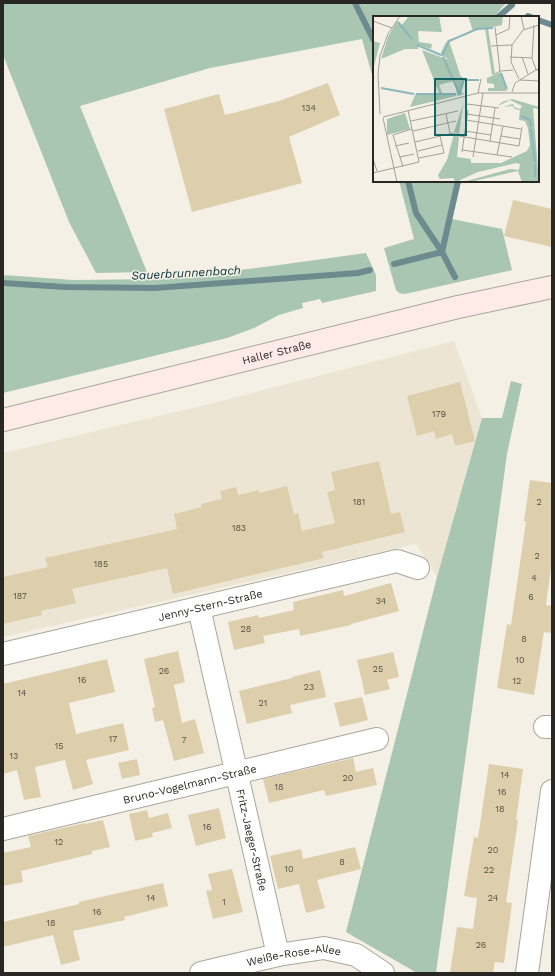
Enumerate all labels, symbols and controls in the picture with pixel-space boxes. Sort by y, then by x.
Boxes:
inset map [373,16,539,182]
house number: 134 [302,103,317,113]
water label: Sauerbrunnenbach [131,263,241,283]
street label: Haller Straße [241,338,313,367]
house number: 179 [432,409,446,419]
house number: 181 [353,497,365,507]
house number: 2 [536,497,542,507]
house number: 183 [232,523,246,533]
house number: 2 [534,551,540,561]
house number: 185 [94,559,108,569]
house number: 4 [531,573,537,583]
street label: Jenny-Stern-Straße [157,587,264,624]
house number: 187 [13,591,27,601]
house number: 6 [528,592,534,602]
house number: 34 [376,596,387,606]
house number: 28 [241,624,251,634]
house number: 8 [521,634,527,644]
house number: 10 [515,655,525,665]
house number: 25 [373,664,383,674]
house number: 26 [159,666,169,676]
house number: 16 [78,675,86,685]
house number: 12 [513,676,521,686]
house number: 23 [304,682,314,692]
house number: 14 [17,688,27,698]
house number: 21 [259,698,267,708]
house number: 17 [109,734,117,744]
house number: 7 [181,735,187,745]
house number: 15 [55,741,63,751]
house number: 13 [10,751,18,761]
street label: Bruno-Vogelmann-Straße [122,762,258,807]
house number: 14 [500,770,510,780]
house number: 20 [343,773,354,783]
house number: 18 [274,782,284,792]
house number: 16 [498,787,506,797]
street label: Fritz-Jaeger-Straße [233,788,269,893]
house number: 18 [495,804,505,814]
house number: 16 [203,822,211,832]
house number: 12 [55,837,63,847]
house number: 20 [488,845,499,855]
house number: 8 [339,857,345,867]
house number: 10 [284,864,294,874]
house number: 22 [484,865,494,875]
house number: 14 [146,893,156,903]
house number: 24 [488,893,499,903]
house number: 1 [222,897,226,907]
house number: 16 [93,907,101,917]
house number: 18 [46,918,56,928]
house number: 26 [476,940,486,950]
street label: Weiße-Rose-Allee [245,942,342,969]

